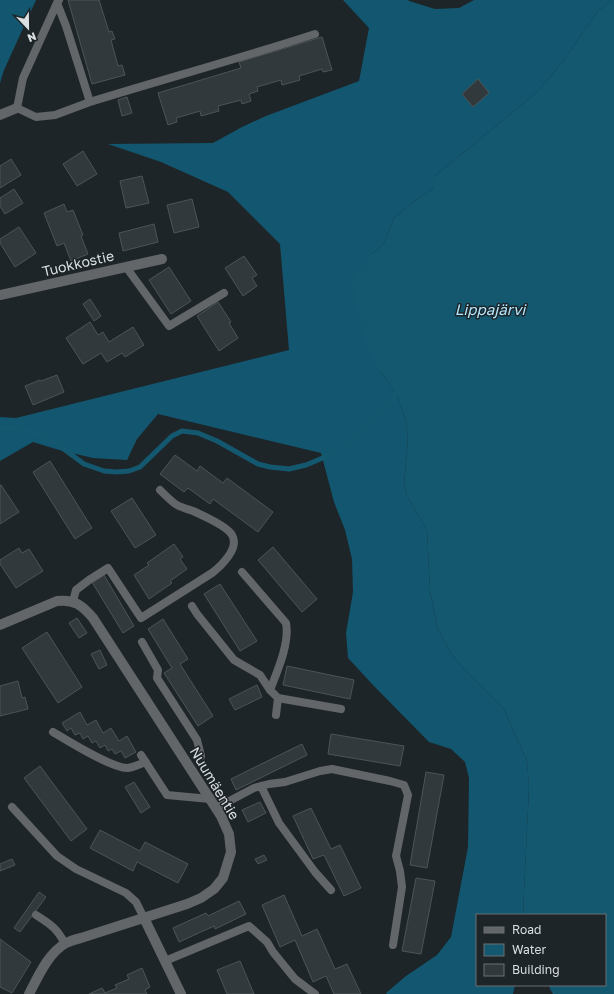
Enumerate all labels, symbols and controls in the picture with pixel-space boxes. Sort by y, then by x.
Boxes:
north arrow [8,8,48,48]
text: N [26,30,38,45]
street label: Tuokkostie [40,246,116,280]
water label: Lippajärvi [455,300,527,319]
street label: Nuumäentie [187,743,243,823]
legend [476,914,606,986]
text: Road [512,922,541,937]
text: Water [512,942,546,957]
text: Building [512,962,560,977]

